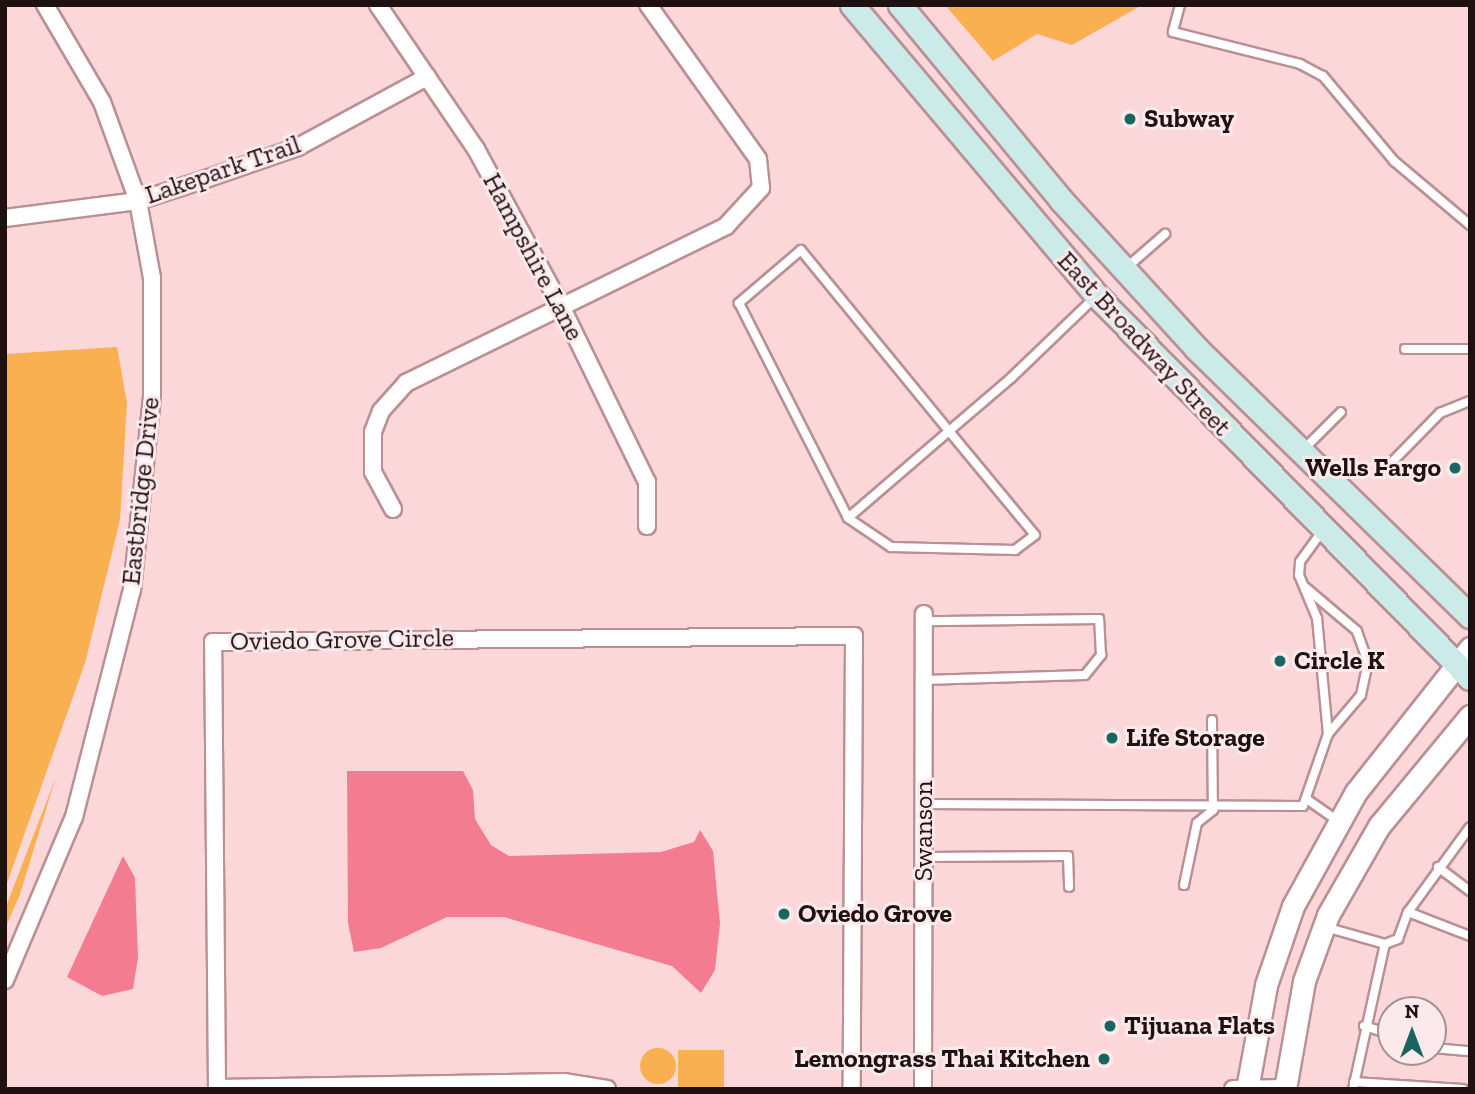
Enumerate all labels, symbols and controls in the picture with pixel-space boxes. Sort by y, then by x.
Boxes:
place label: Subway [1144,103,1234,135]
marker: Subway [1122,111,1138,127]
street label: Lakepark Trail [141,129,305,211]
street label: Hampshire Lane [476,168,590,346]
street label: East Broadway Street [1050,245,1238,443]
street label: Eastbridge Drive [116,395,166,587]
place label: Wells Fargo [1305,452,1441,484]
marker: Wells Fargo [1447,460,1463,476]
street label: Oviedo Grove Circle [230,622,454,658]
place label: Circle K [1294,645,1385,677]
marker: Circle K [1272,653,1288,669]
place label: Life Storage [1126,722,1265,754]
marker: Life Storage [1104,730,1120,746]
street label: Swanson [908,781,940,881]
place label: Oviedo Grove [798,898,952,930]
marker: Oviedo Grove [776,906,792,922]
north arrow [1377,996,1447,1066]
text: N [1405,1000,1419,1023]
place label: Tijuana Flats [1124,1010,1275,1042]
marker: Tijuana Flats [1102,1018,1118,1034]
place label: Lemongrass Thai Kitchen [794,1043,1090,1075]
marker: Lemongrass Thai Kitchen [1096,1051,1112,1067]

